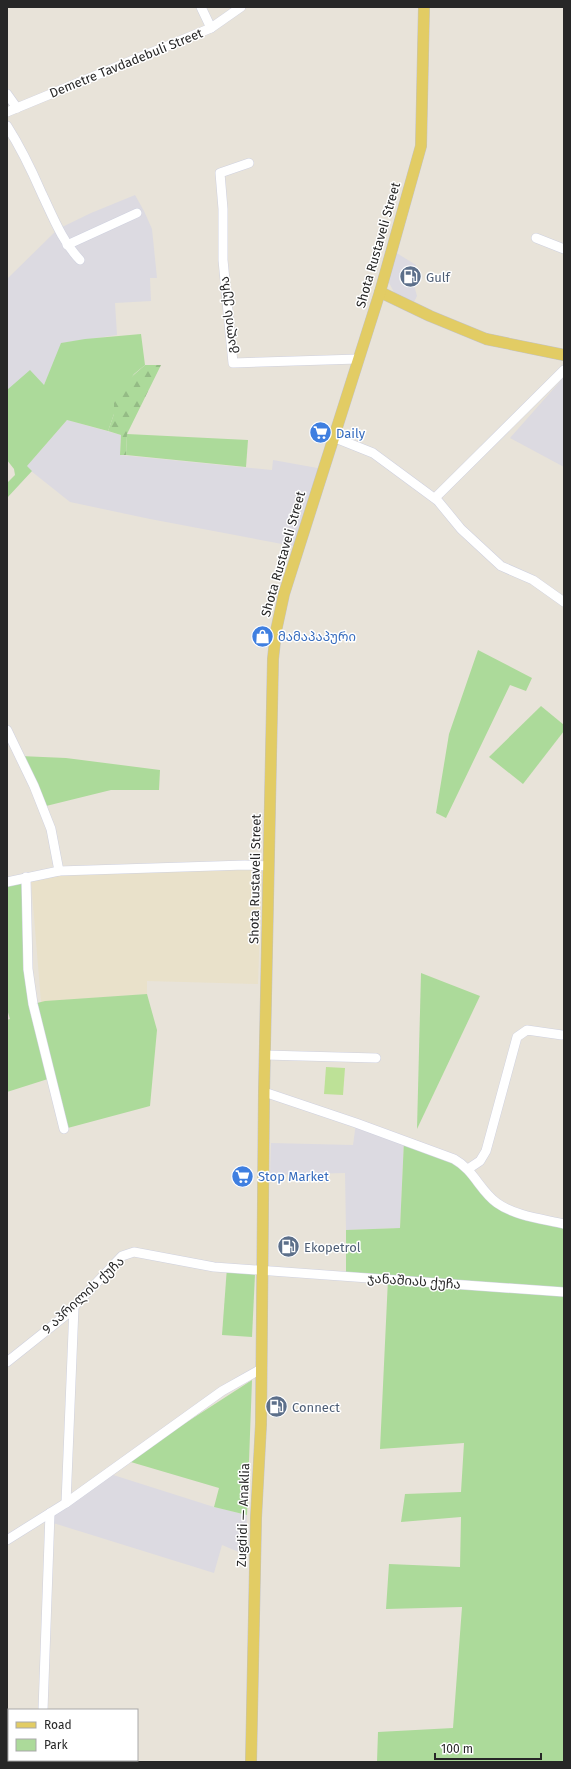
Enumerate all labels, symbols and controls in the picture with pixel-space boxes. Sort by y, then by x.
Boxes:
street label: Demetre Tavdadebuli Street [47,25,205,101]
street label: Shota Rustaveli Street [353,180,403,310]
fuel station icon: Gulf [397,264,423,290]
place label: Gulf [426,270,452,285]
street label: გალის ქუჩა [216,275,241,355]
supermarket icon: Daily [307,420,333,446]
place label: Daily [336,426,366,441]
street label: Shota Rustaveli Street [258,489,308,619]
shop icon: მამაპაპური [250,623,276,649]
place label: მამაპაპური [278,629,356,644]
street label: Shota Rustaveli Street [246,814,264,944]
supermarket icon: Stop Market [229,1163,255,1189]
place label: Stop Market [258,1169,329,1184]
fuel station icon: Ekopetrol [275,1234,301,1260]
place label: Ekopetrol [304,1240,361,1255]
street label: 9 აპრილის ქუჩა [39,1253,128,1337]
street label: ჯანაშიას ქუჩა [367,1270,461,1292]
fuel station icon: Connect [263,1394,289,1420]
place label: Connect [292,1400,340,1415]
street label: Zugdidi — Anaklia [234,1463,252,1567]
legend [8,1709,138,1761]
text: Road [44,1718,72,1732]
scale bar [435,1735,541,1761]
text: Park [44,1738,68,1752]
text: 100 m [441,1742,473,1756]

